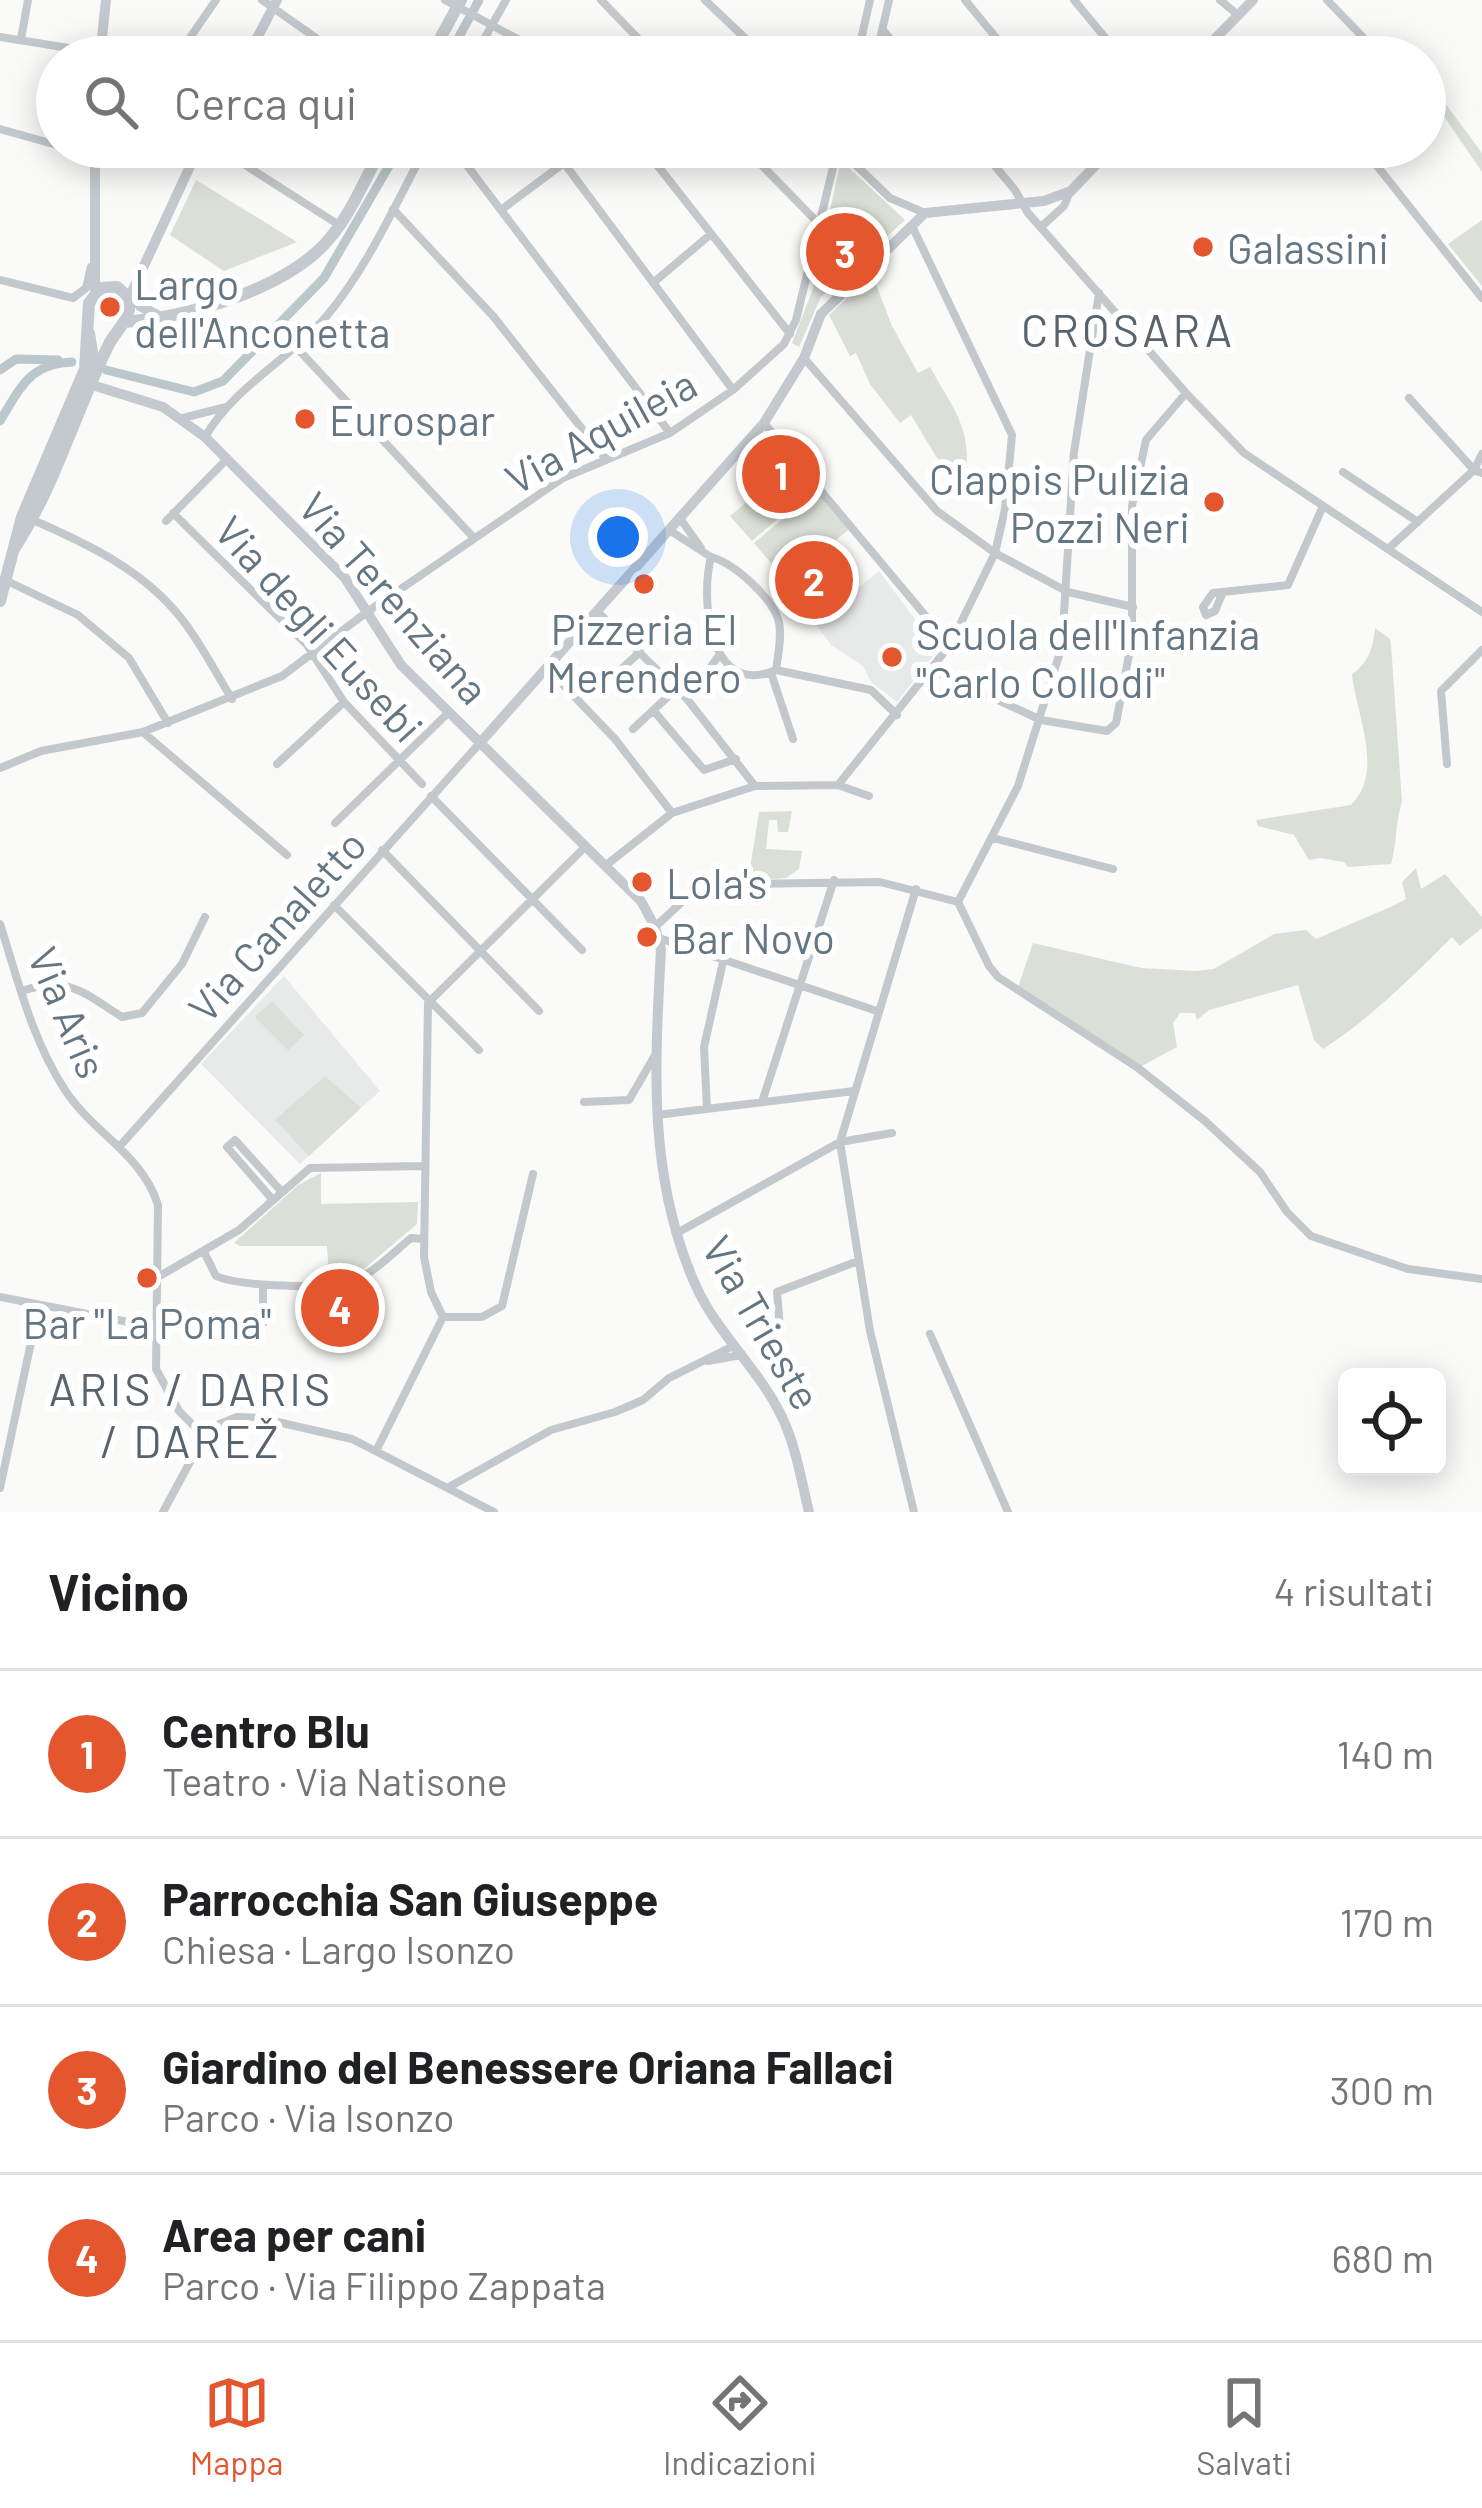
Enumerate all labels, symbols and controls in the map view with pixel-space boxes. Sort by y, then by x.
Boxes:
search box [36,36,1446,168]
icon: search [78,69,144,135]
text: Cerca qui [174,75,357,129]
pin: 3 [806,207,884,297]
place label: Galassini [1227,222,1389,272]
marker: Galassini [1190,234,1216,260]
place label: Largo dell'Anconetta [134,258,391,356]
marker: Largo dell'Anconetta [97,294,123,320]
district label: CROSARA [1021,302,1235,356]
street label: Via Aquileia [496,357,705,504]
place label: Eurospar [329,394,495,445]
marker: Eurospar [292,406,318,432]
pin: 1 [742,429,820,519]
place label: Clappis Pulizia Pozzi Neri [929,453,1190,551]
street label: Via Terenziana [290,481,500,713]
marker: Clappis Pulizia Pozzi Neri [1201,489,1227,515]
street label: Via degli Eusebi [205,505,434,752]
your location [588,507,648,567]
pin: 2 [775,535,853,625]
marker: Pizzeria El Merendero [631,571,657,597]
place label: Pizzeria El Merendero [546,603,742,701]
place label: Scuola dell'Infanzia "Carlo Collodi" [916,608,1260,706]
marker: Scuola dell'Infanzia "Carlo Collodi" [879,644,905,670]
street label: Via Canaletto [177,819,375,1031]
place label: Lola's [666,857,767,907]
marker: Lola's [629,869,655,895]
place label: Bar Novo [671,912,835,962]
marker: Bar Novo [634,924,660,950]
street label: Via Aris [19,939,119,1085]
street label: Via Trieste [693,1226,833,1418]
pin: 4 [301,1263,379,1353]
marker: Bar "La Poma" [134,1265,160,1291]
place label: Bar "La Poma" [22,1297,272,1347]
district label: ARIS / DARIS / DAREŽ [49,1361,333,1467]
map controls [1338,1368,1446,1476]
button: locate [1338,1368,1446,1476]
text: Vicino [48,1560,189,1621]
text: 4 risultati [1274,1567,1434,1614]
text: Centro Blu [162,1703,370,1757]
text: 1 [80,1730,94,1777]
text: 140 m [1337,1730,1434,1777]
text: Teatro · Via Natisone [162,1757,508,1804]
text: Parrocchia San Giuseppe [162,1871,658,1925]
text: 2 [76,1898,98,1945]
text: 170 m [1340,1898,1434,1945]
text: Chiesa · Largo Isonzo [162,1925,515,1972]
text: Giardino del Benessere Oriana Fallaci [162,2039,894,2093]
text: 3 [76,2066,98,2113]
text: 300 m [1330,2066,1434,2113]
text: Parco · Via Isonzo [162,2093,455,2140]
text: Area per cani [162,2207,426,2261]
text: 4 [75,2234,99,2281]
text: 680 m [1332,2234,1434,2281]
text: Parco · Via Filippo Zappata [162,2261,606,2308]
tab: Mappa [190,2370,283,2482]
tab: Indicazioni [663,2370,817,2482]
tab: Salvati [1196,2370,1292,2482]

